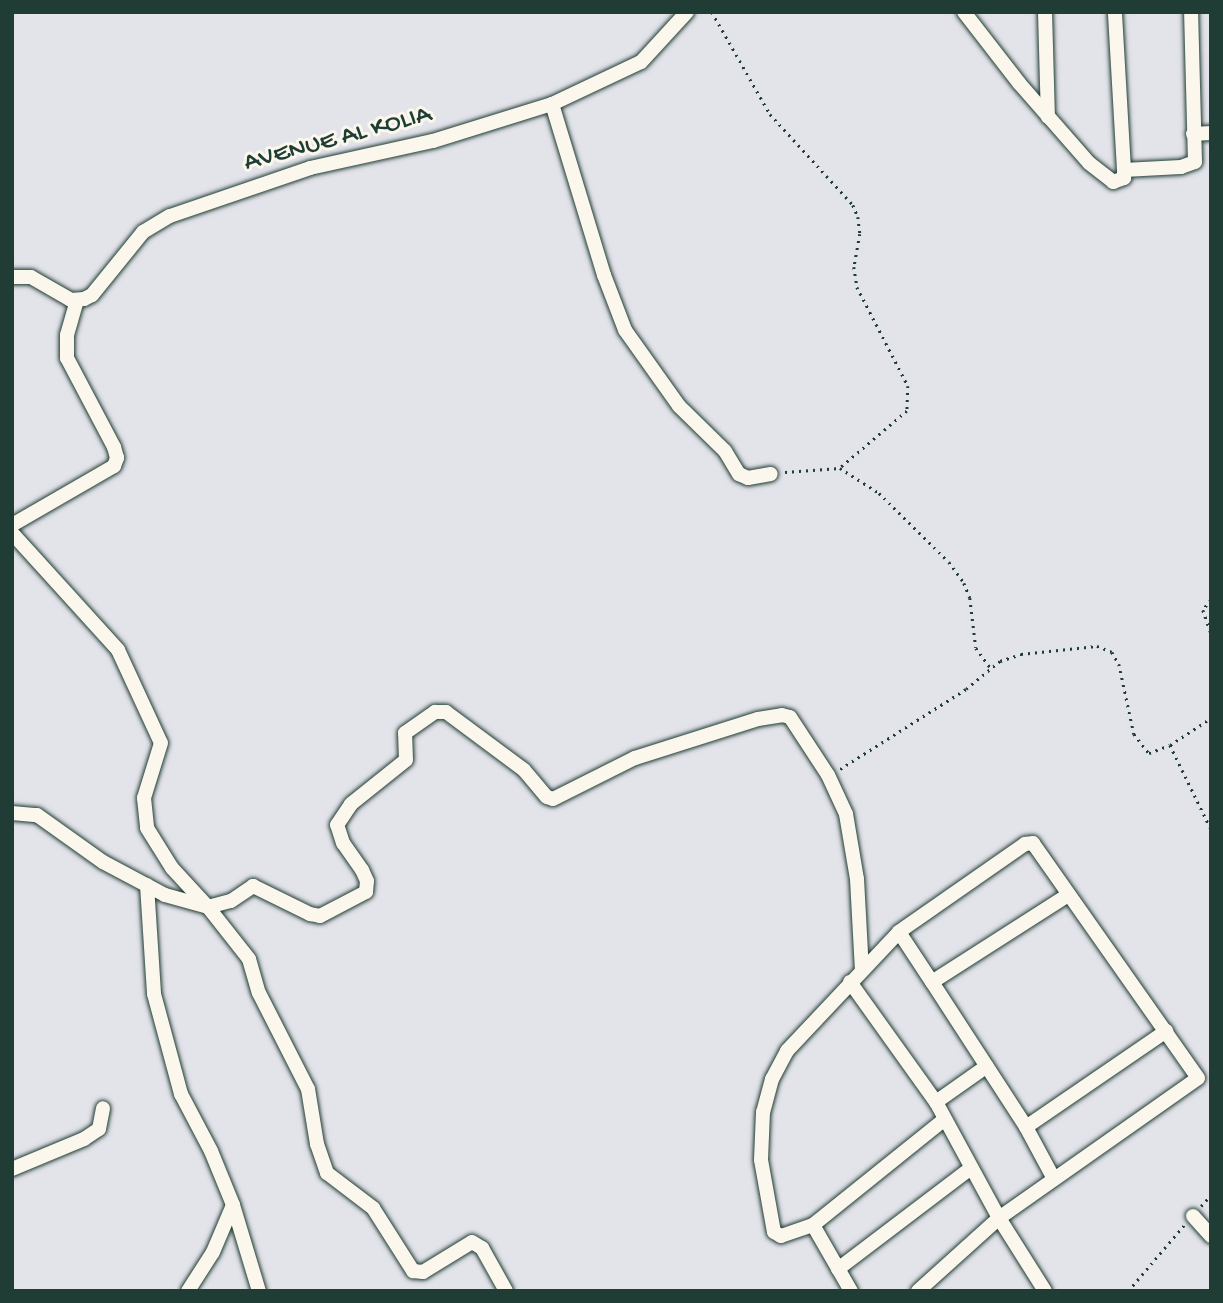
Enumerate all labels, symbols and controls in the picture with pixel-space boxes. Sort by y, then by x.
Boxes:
street label: AVENUE AL KOLIA [241,100,435,180]

